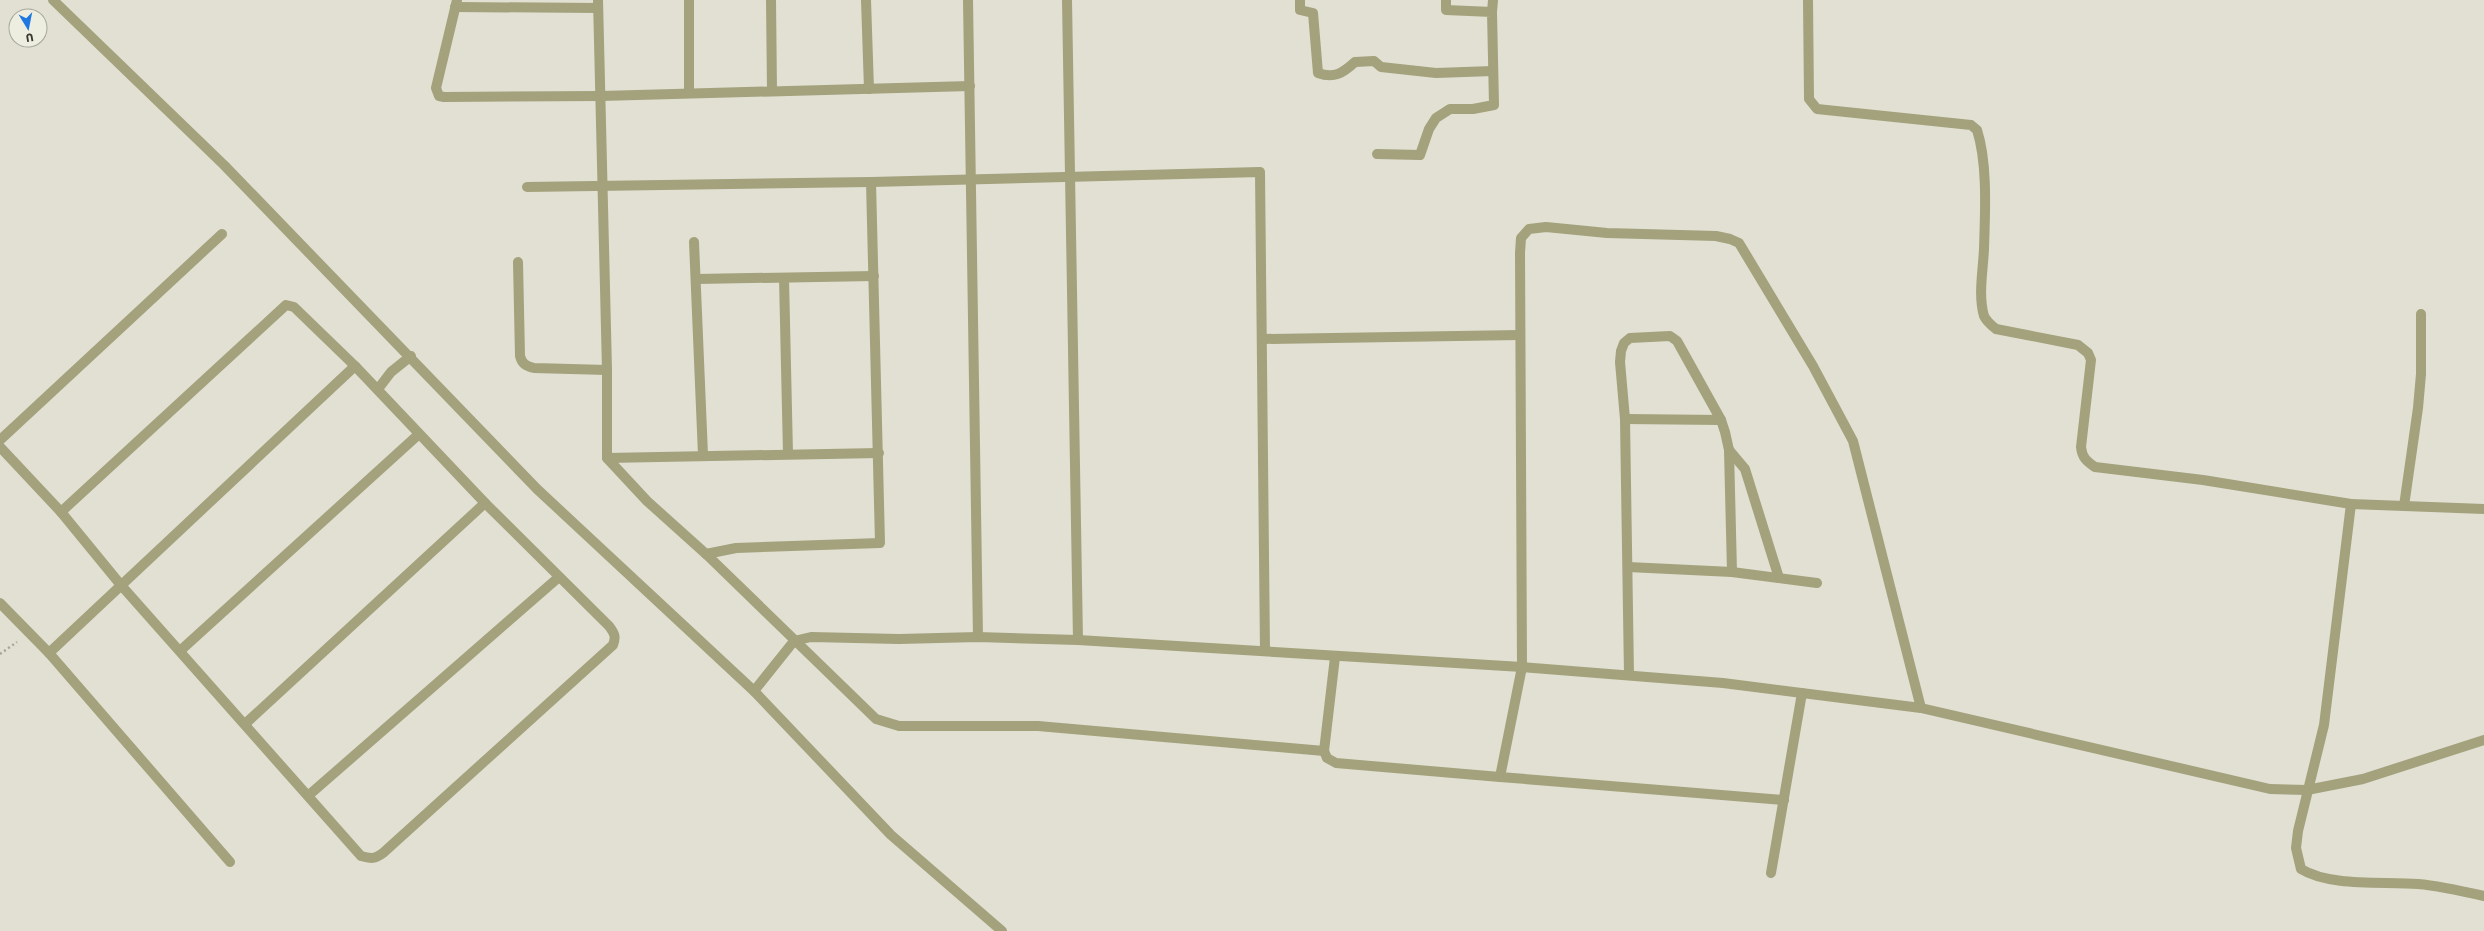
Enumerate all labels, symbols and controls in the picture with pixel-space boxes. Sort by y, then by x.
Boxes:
north arrow [8,8,48,48]
text: U [25,29,35,46]

